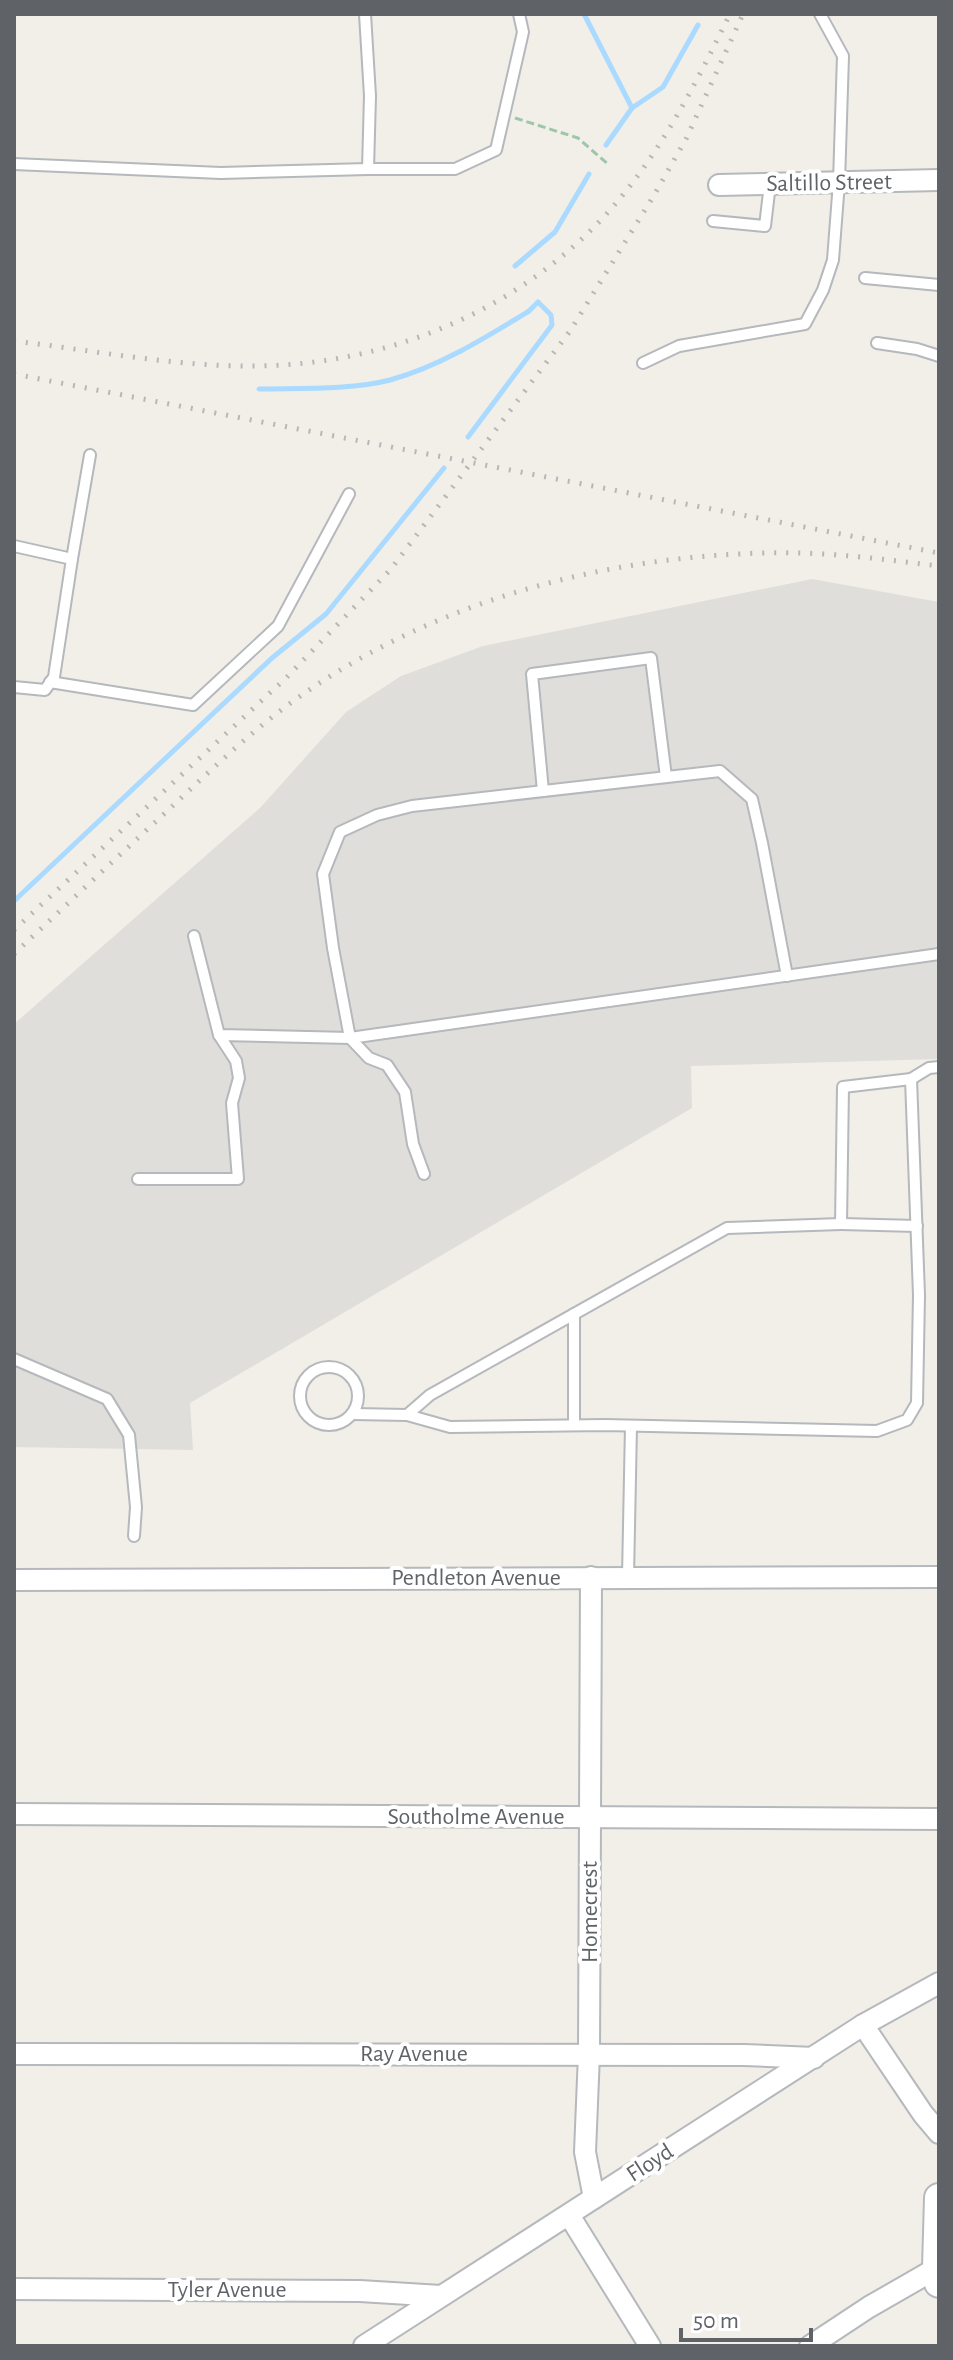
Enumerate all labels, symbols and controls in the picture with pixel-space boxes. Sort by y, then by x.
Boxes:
street label: Saltillo Street [766,170,892,196]
street label: Pendleton Avenue [391,1566,561,1590]
street label: Southolme Avenue [388,1805,564,1829]
street label: Homecrest [578,1861,602,1963]
street label: Ray Avenue [360,2042,468,2066]
street label: Floyd [622,2139,678,2187]
street label: Tyler Avenue [167,2278,287,2302]
scale bar [681,2292,811,2342]
text: 50 m [693,2309,739,2333]

